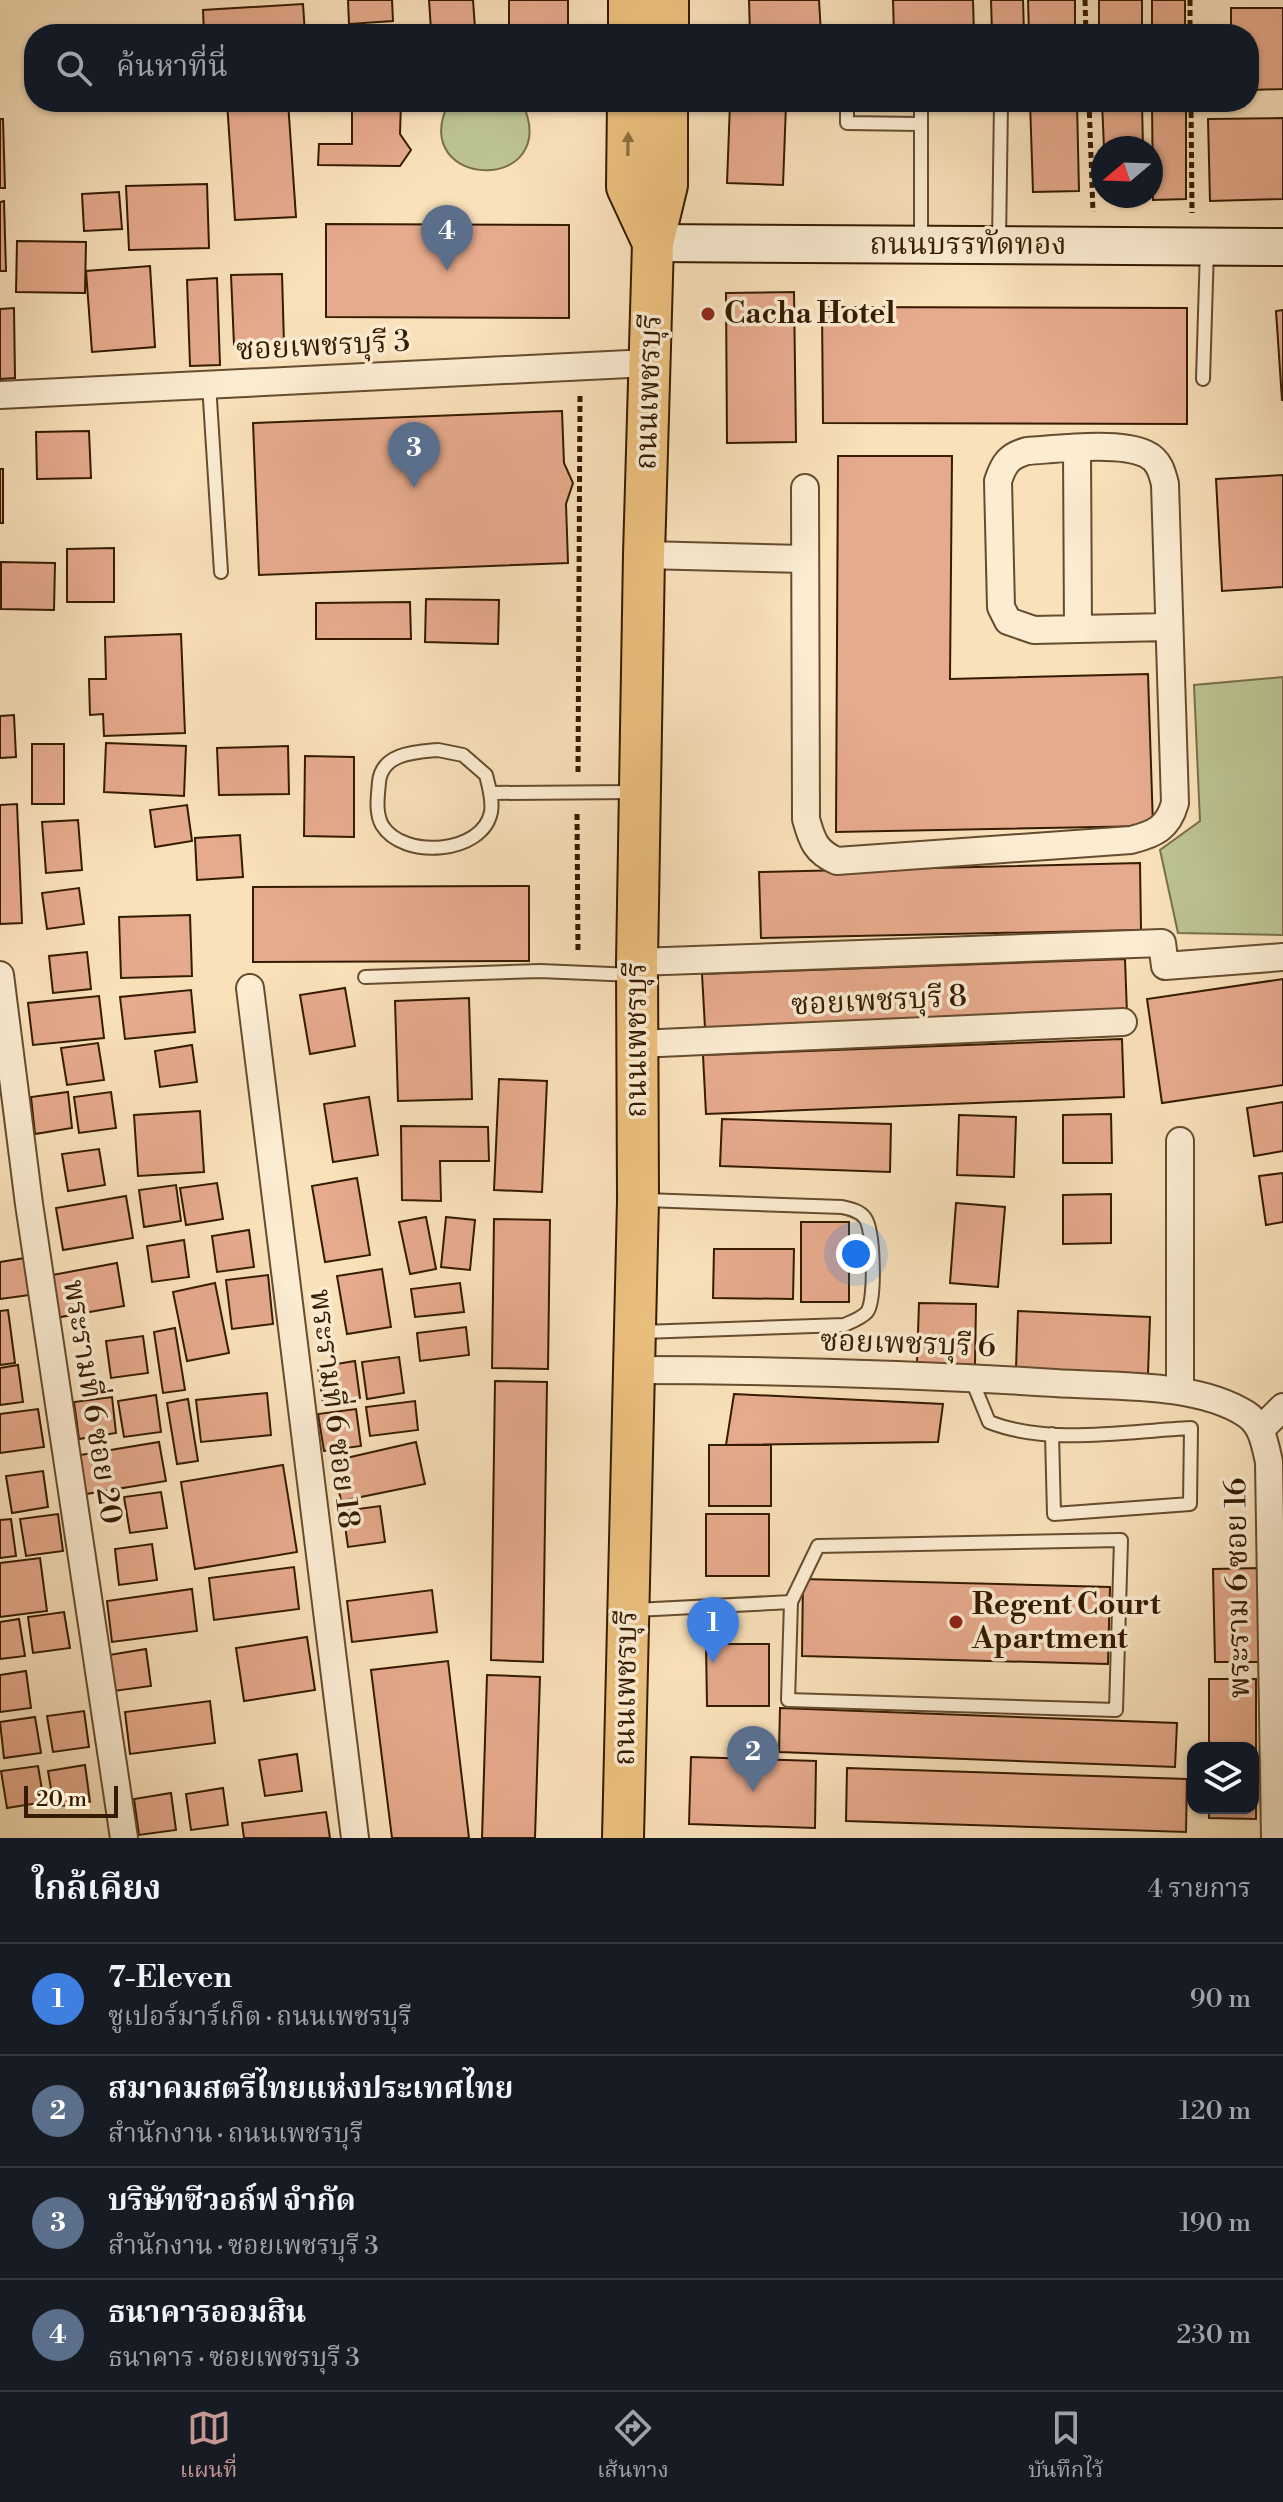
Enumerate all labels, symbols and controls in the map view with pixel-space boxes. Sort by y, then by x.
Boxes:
search box [24,24,1259,112]
icon: search [52,46,96,90]
text: ค้นหาที่นี่ [116,48,228,86]
one-way arrow [622,131,634,156]
north arrow [1091,136,1163,208]
pin: 4 [421,205,473,271]
street label: ถนนบรรทัดทอง [869,226,1067,264]
place label: Cacha Hotel [724,295,895,333]
marker: Cacha Hotel [699,305,717,323]
street label: ถนนเพชรบุรี [627,314,671,470]
street label: ซอยเพชรบุรี 3 [235,322,411,370]
pin: 3 [388,422,440,488]
street label: ถนนเพชรบุรี [618,962,656,1118]
street label: ซอยเพชรบุรี 8 [790,977,968,1025]
your location [836,1234,876,1274]
street label: พระรามที่ 6 ซอย 20 [54,1276,134,1527]
street label: พระรามที่ 6 ซอย 18 [300,1287,372,1531]
street label: ซอยเพชรบุรี 6 [819,1322,997,1366]
street label: พระราม 6 ซอย 16 [1217,1477,1259,1699]
place label: Regent Court Apartment [971,1586,1161,1658]
pin: 1 [687,1597,739,1663]
street label: ถนนเพชรบุรี [606,1610,646,1766]
marker: Regent Court Apartment [947,1613,965,1631]
pin: 2 [727,1726,779,1792]
map controls [1187,1742,1259,1814]
button: layers [1187,1742,1259,1814]
scale bar [24,1782,118,1818]
text: 20 m [36,1786,87,1813]
text: ใกล้เคียง [32,1868,161,1910]
text: 4 รายการ [1147,1873,1251,1905]
text: 7-Eleven [108,1959,232,1997]
text: 1 [52,1983,64,2015]
text: 90 m [1190,1983,1251,2015]
text: ซูเปอร์มาร์เก็ต · ถนนเพชรบุรี [108,2001,411,2033]
text: สมาคมสตรีไทยแห่งประเทศไทย [108,2070,513,2108]
text: 2 [50,2095,66,2127]
text: 120 m [1179,2095,1251,2127]
text: สำนักงาน · ถนนเพชรบุรี [108,2118,363,2150]
text: บริษัทซีวอล์ฟ จำกัด [108,2182,356,2220]
text: 3 [50,2207,66,2239]
text: 190 m [1180,2207,1251,2239]
text: สำนักงาน · ซอยเพชรบุรี 3 [108,2230,379,2262]
text: ธนาคารออมสิน [108,2294,306,2332]
text: 4 [49,2319,67,2351]
text: 230 m [1176,2319,1251,2351]
text: ธนาคาร · ซอยเพชรบุรี 3 [108,2342,360,2374]
tab: แผนที่ [180,2406,237,2489]
tab: เส้นทาง [597,2406,669,2489]
tab: บันทึกไว้ [1028,2406,1103,2489]

